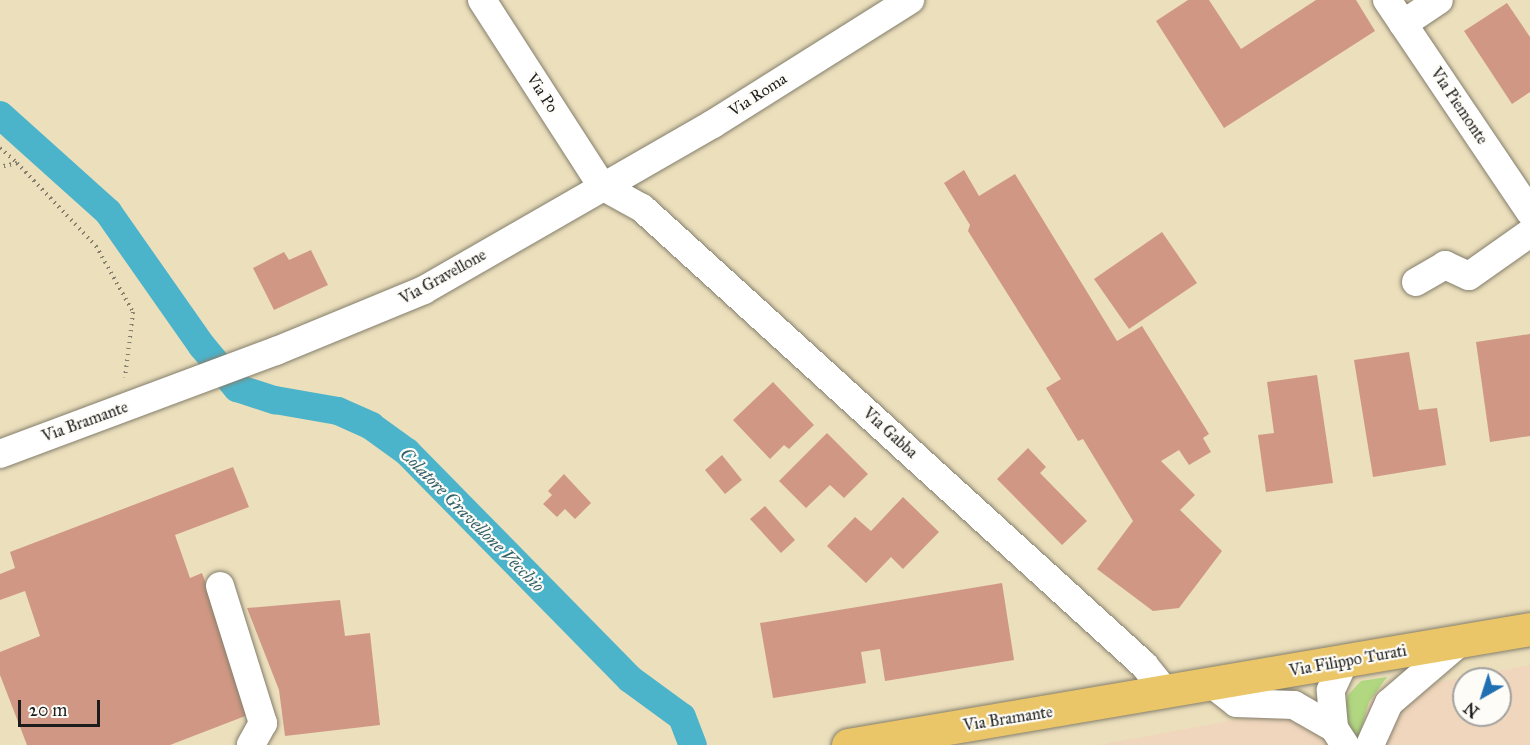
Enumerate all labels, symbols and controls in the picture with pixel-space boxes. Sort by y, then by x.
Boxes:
street label: Via Piemonte [1426,64,1492,148]
street label: Via Roma [725,69,791,121]
street label: Via Po [522,70,562,116]
street label: Via Gravellone [396,245,490,309]
street label: Via Bramante [39,398,131,446]
street label: Via Gabba [859,404,921,462]
water label: Colatore Gravellone Vecchio [395,443,549,597]
street label: Via Filippo Turati [1288,641,1408,681]
north arrow [1452,667,1512,727]
scale bar [21,688,104,726]
text: N [1460,698,1483,721]
text: 20 m [29,699,67,721]
street label: Via Bramante [962,702,1054,736]

